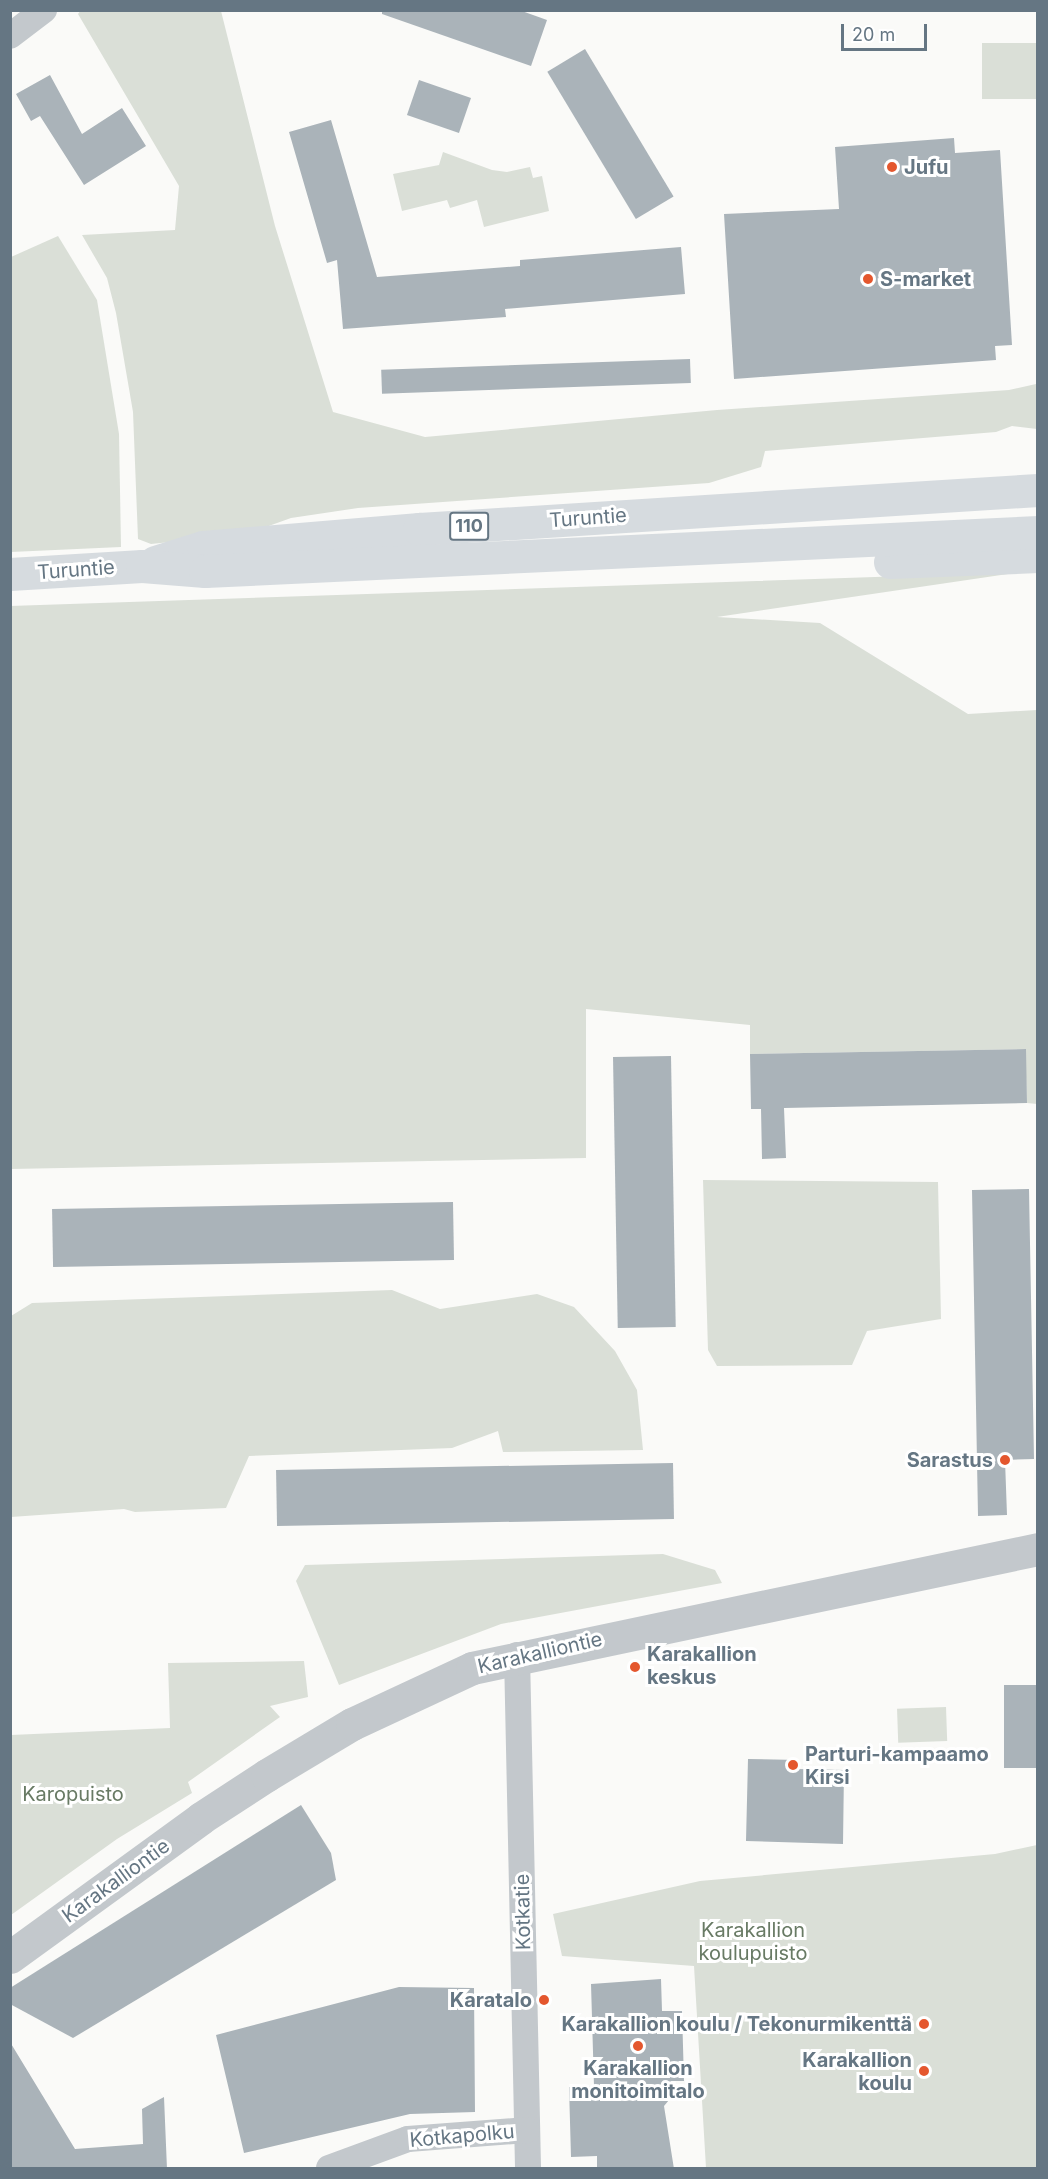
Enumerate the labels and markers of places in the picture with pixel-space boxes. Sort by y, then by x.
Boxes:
place label: Jufu [904,155,949,179]
marker: Jufu [885,160,899,174]
place label: S-market [880,267,971,291]
marker: S-market [861,272,875,286]
place label: Sarastus [907,1448,993,1472]
marker: Sarastus [998,1453,1012,1467]
place label: Karakallion keskus [647,1643,757,1690]
marker: Karakallion keskus [628,1660,642,1674]
place label: Parturi-kampaamo Kirsi [805,1742,989,1789]
marker: Parturi-kampaamo Kirsi [786,1758,800,1772]
place label: Karatalo [450,1988,532,2012]
marker: Karatalo [537,1993,551,2007]
place label: Karakallion koulu / Tekonurmikenttä [561,2012,912,2036]
marker: Karakallion koulu / Tekonurmikenttä [917,2017,931,2031]
marker: Karakallion monitoimitalo [631,2039,645,2053]
place label: Karakallion koulu [802,2048,912,2095]
place label: Karakallion monitoimitalo [571,2056,705,2103]
marker: Karakallion koulu [917,2064,931,2078]

